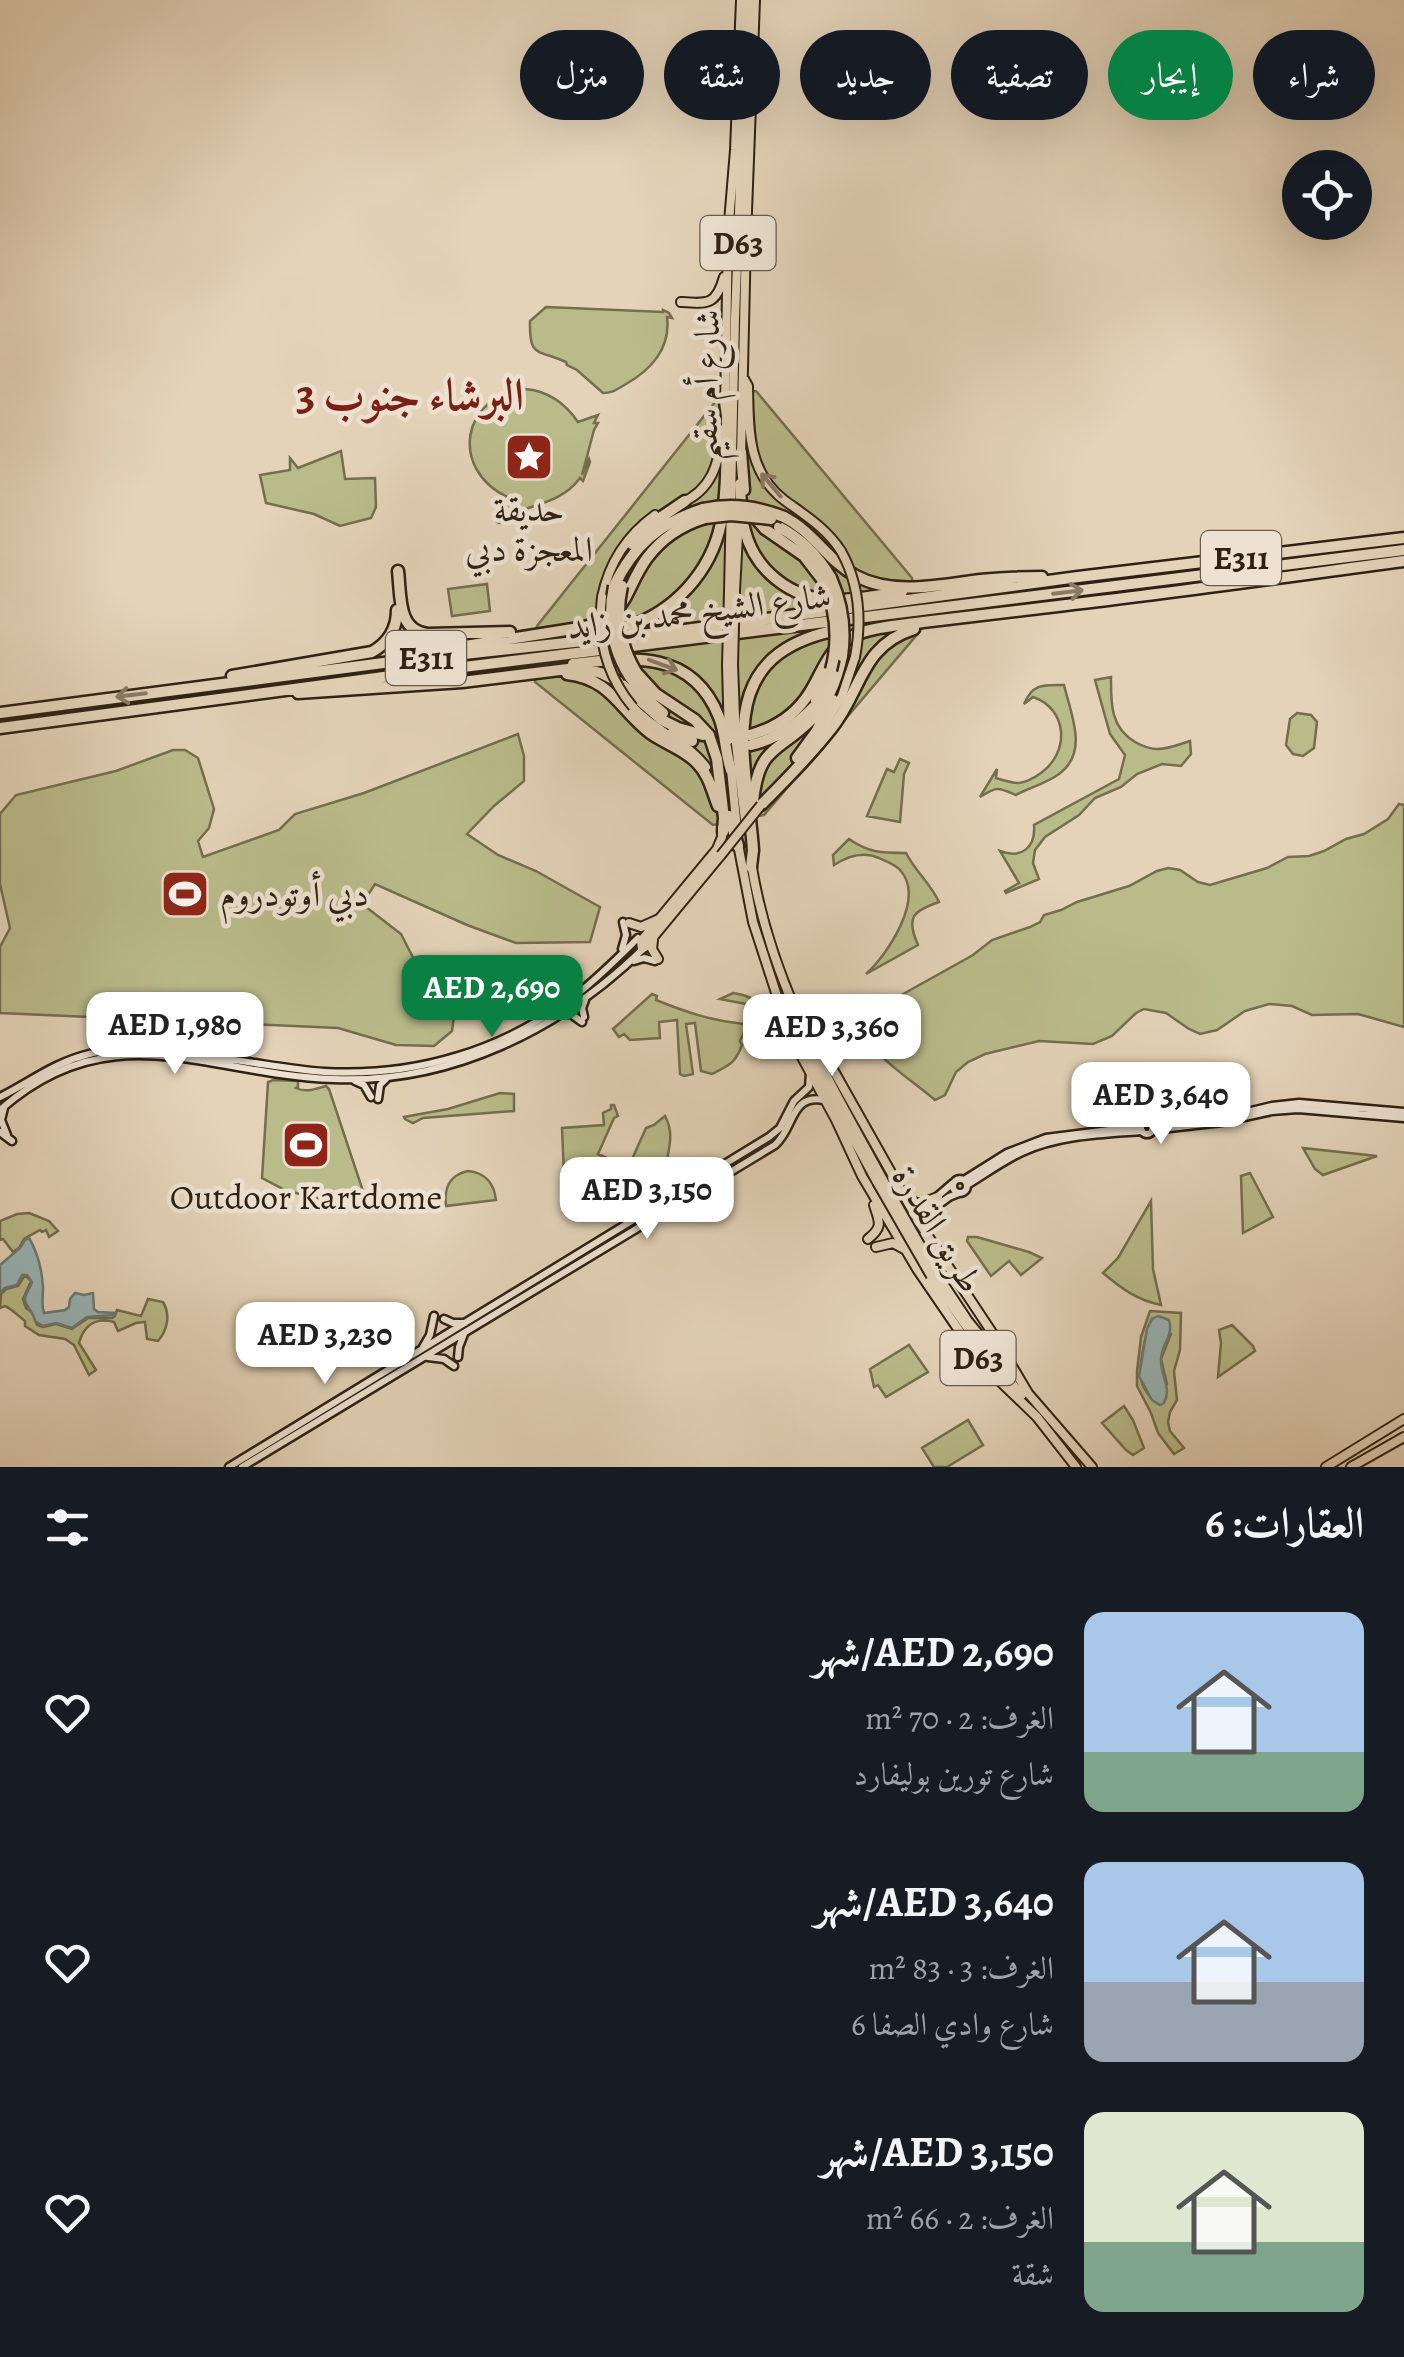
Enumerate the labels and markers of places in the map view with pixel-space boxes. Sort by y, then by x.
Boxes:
place icon: حديقة المعجزة دبي [503,431,555,483]
place label: حديقة المعجزة دبي [465,485,593,578]
sports icon: دبي أوتودروم [159,868,211,920]
place label: دبي أوتودروم [220,870,369,925]
pin: AED 2,690 [378,955,606,1040]
pin: AED 1,980 [61,992,289,1077]
pin: AED 3,360 [718,994,946,1079]
pin: AED 3,640 [1047,1062,1275,1147]
sports icon: Outdoor Kartdome [280,1119,332,1171]
pin: AED 3,150 [533,1157,761,1242]
place label: Outdoor Kartdome [170,1173,442,1221]
pin: AED 3,230 [211,1302,439,1387]

